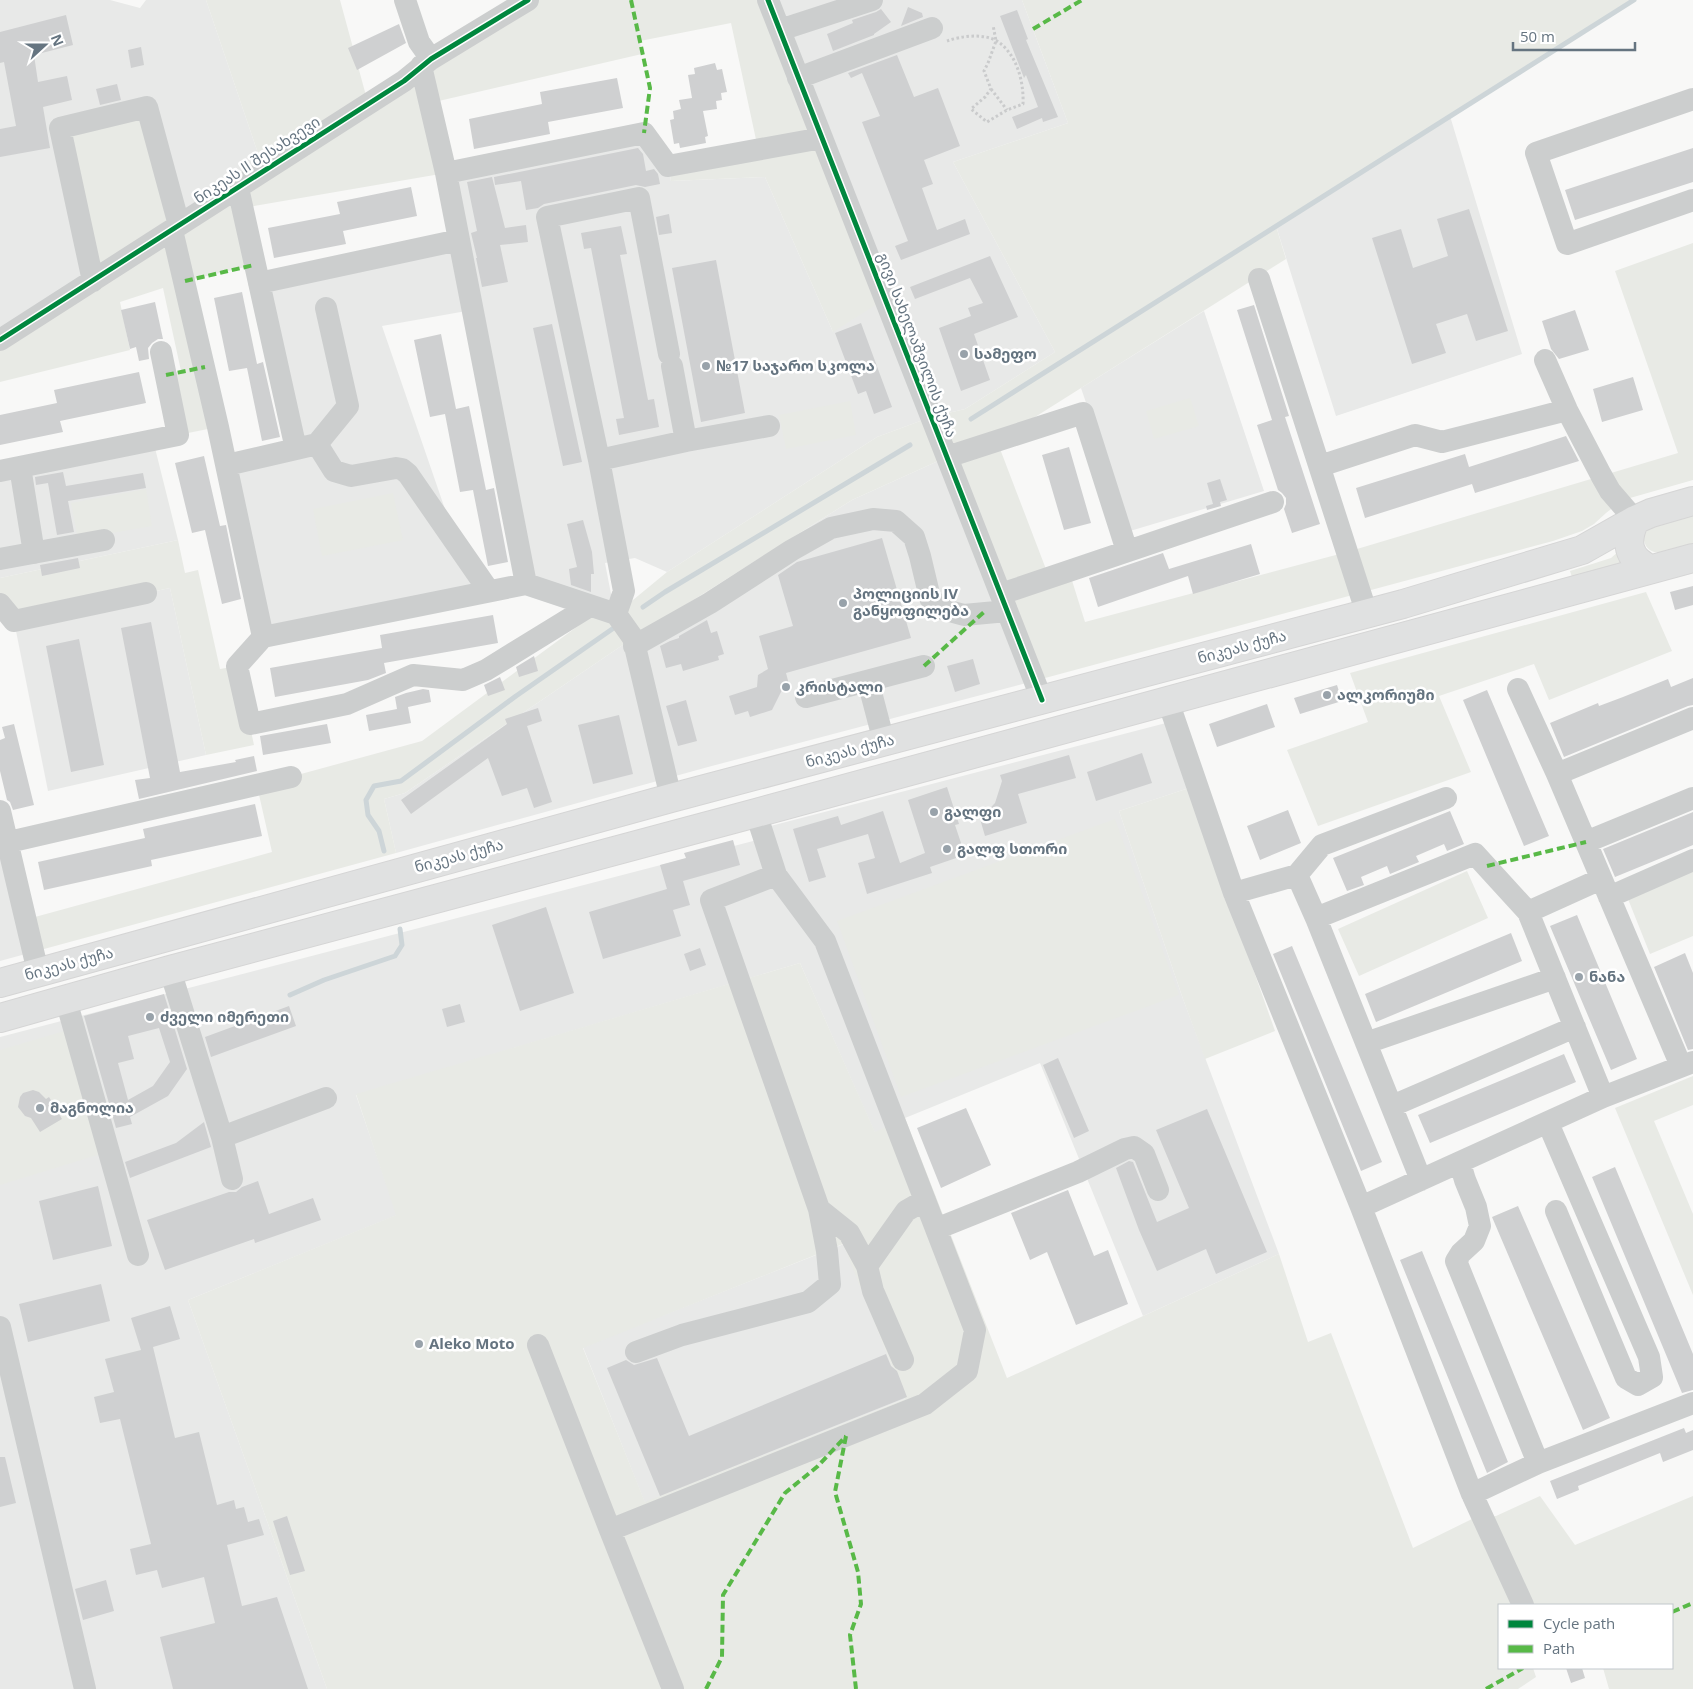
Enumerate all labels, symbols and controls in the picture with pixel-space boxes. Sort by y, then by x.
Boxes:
north arrow [20,20,70,70]
scale bar [1513,20,1636,52]
text: 50 m [1520,26,1555,46]
text: N [47,31,69,49]
street label: ნიკეას II შესახვევი [189,111,323,208]
street label: გივი სახელაშვილის ქუჩა [873,249,963,440]
place label: სამეფო [974,343,1037,363]
marker: სამეფო [958,348,970,360]
place label: №17 საჯარო სკოლა [716,355,875,375]
marker: №17 საჯარო სკოლა [700,360,712,372]
place label: პოლიციის IV განყოფილება [853,583,969,620]
marker: პოლიციის IV განყოფილება [837,597,849,609]
street label: ნიკეას ქუჩა [1195,625,1288,667]
place label: კრისტალი [796,676,883,696]
marker: კრისტალი [780,681,792,693]
place label: ალკორიუმი [1337,684,1435,704]
marker: ალკორიუმი [1321,689,1333,701]
street label: ნიკეას ქუჩა [803,729,896,771]
place label: გალფი [944,801,1001,821]
marker: გალფი [928,806,940,818]
street label: ნიკეას ქუჩა [412,834,505,876]
place label: გალფ სთორი [957,838,1067,858]
marker: გალფ სთორი [941,843,953,855]
street label: ნიკეას ქუჩა [22,942,115,984]
place label: ნანა [1589,966,1625,986]
marker: ნანა [1573,971,1585,983]
place label: ძველი იმერეთი [160,1006,289,1026]
marker: ძველი იმერეთი [144,1011,156,1023]
place label: მაგნოლია [50,1097,134,1117]
marker: მაგნოლია [34,1102,46,1114]
place label: Aleko Moto [429,1333,515,1353]
marker: Aleko Moto [413,1338,425,1350]
legend [1498,1604,1673,1669]
text: Cycle path [1543,1613,1615,1633]
text: Path [1543,1638,1575,1658]

